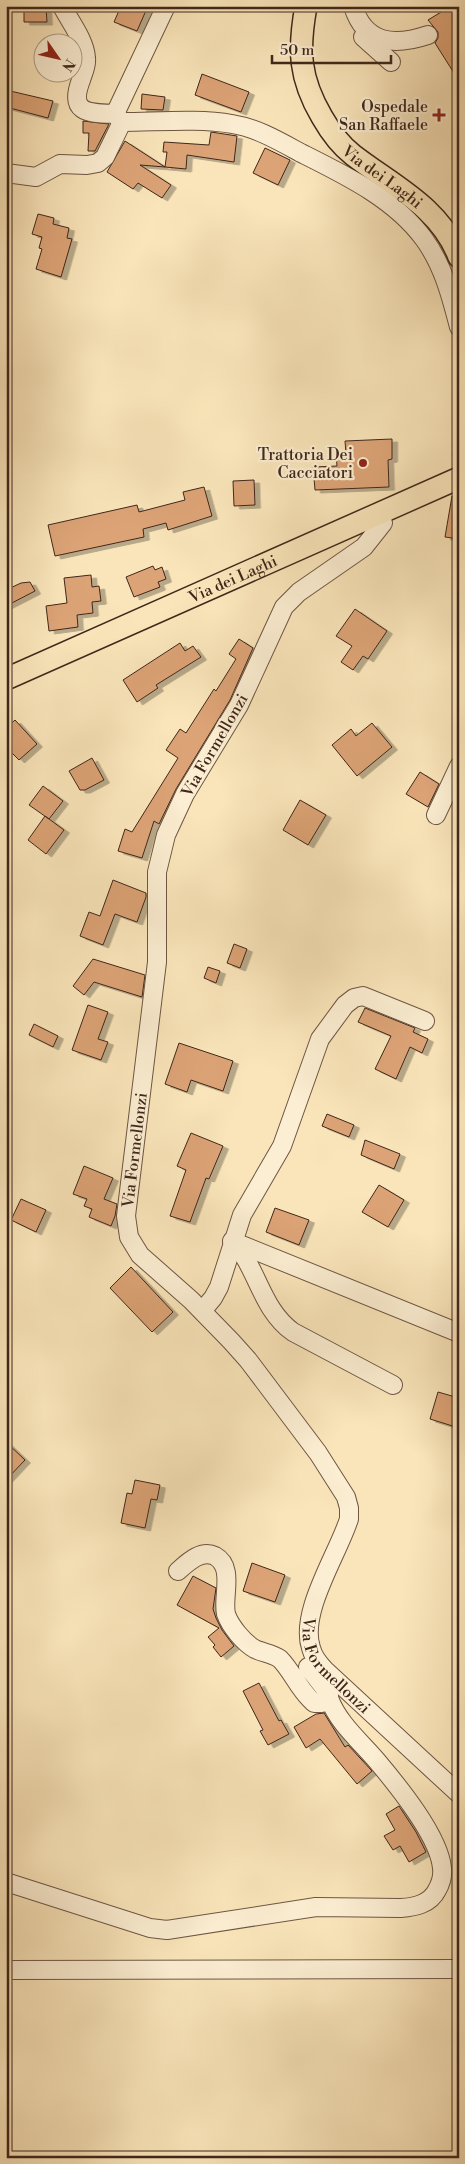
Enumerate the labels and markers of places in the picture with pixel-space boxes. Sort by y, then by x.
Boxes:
place label: Ospedale San Raffaele [339,97,428,135]
marker: Ospedale San Raffaele [432,108,446,122]
place label: Trattoria Dei Cacciatori [258,445,353,483]
marker: Trattoria Dei Cacciatori [357,457,369,469]

